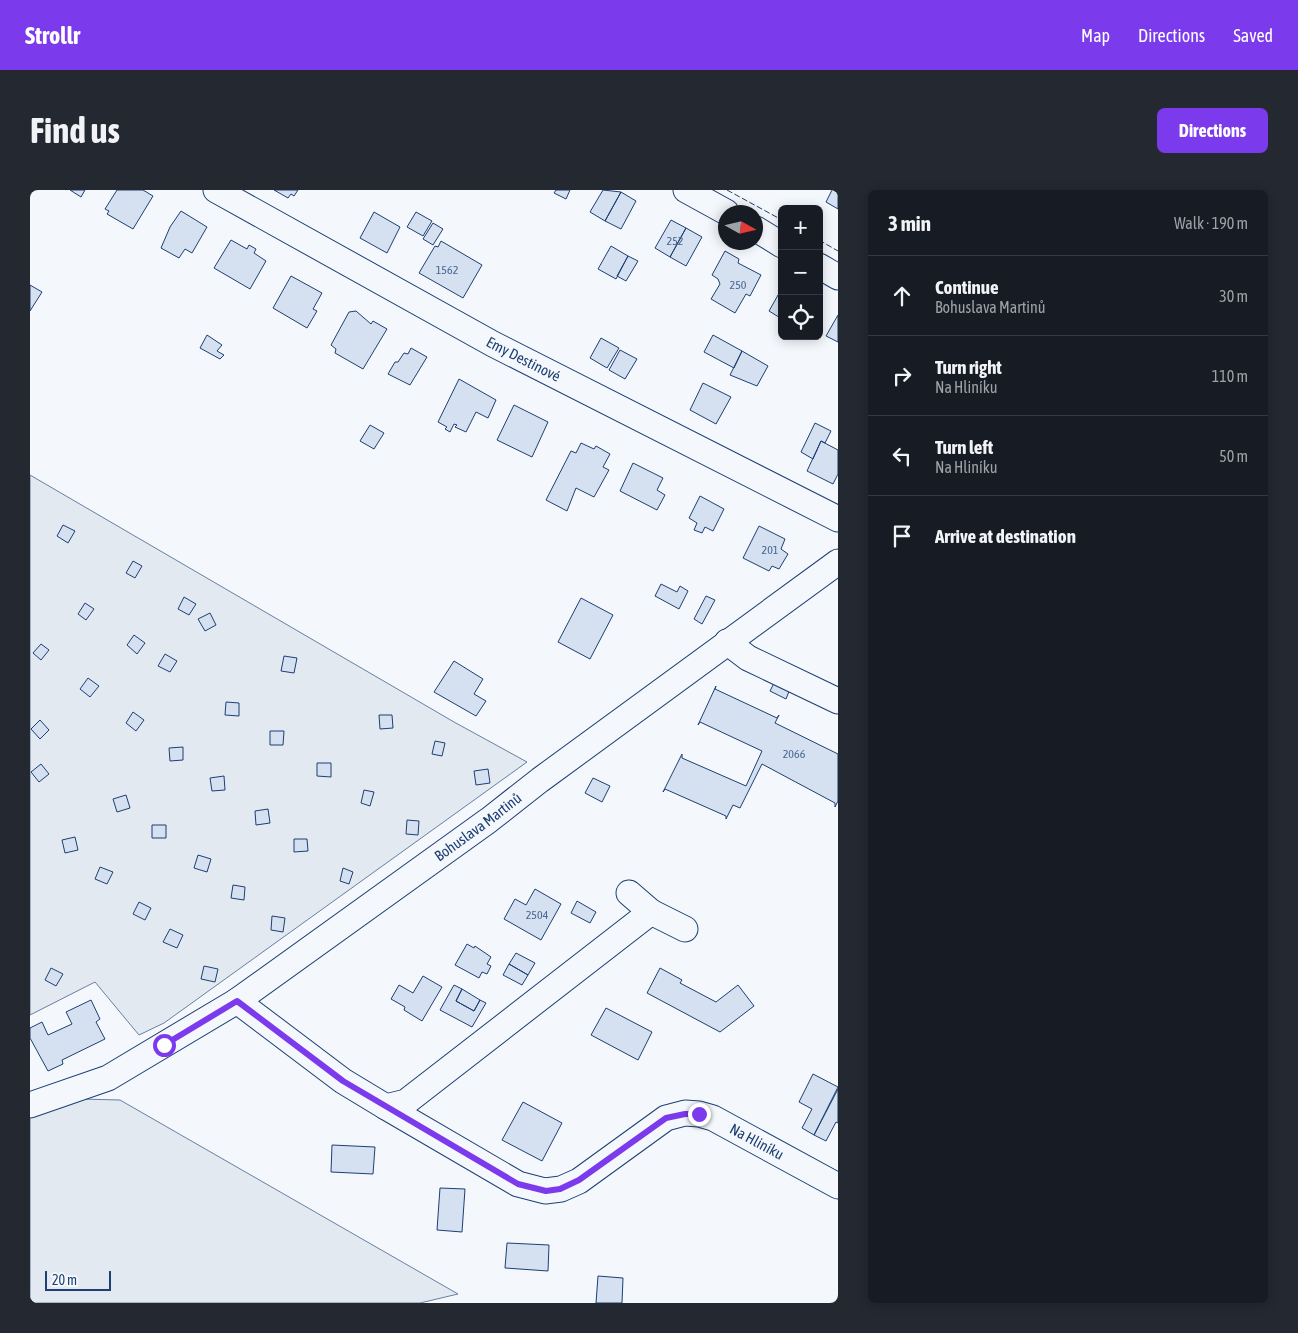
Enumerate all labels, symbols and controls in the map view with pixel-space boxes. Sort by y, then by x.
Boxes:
text: Strollr [25,22,80,49]
text: Map [1081,25,1110,46]
text: Directions [1138,25,1205,46]
text: Saved [1233,25,1273,46]
button: Directions [1157,108,1268,153]
text: Find us [30,110,120,150]
north arrow [718,205,763,250]
map controls [778,205,823,340]
button: + [778,205,823,250]
text: 3 min [888,211,931,235]
text: Walk · 190 m [1174,214,1248,232]
house number: 252 [667,234,683,248]
button: − [778,250,823,295]
house number: 1562 [436,263,458,277]
text: Continue [935,276,999,298]
house number: 250 [730,278,747,292]
icon: ahead [888,282,916,310]
text: 30 m [1219,287,1248,305]
button: locate [778,295,823,340]
text: Bohuslava Martinů [935,298,1045,316]
street label: Emy Destinové [484,333,564,385]
text: Turn right [935,356,1002,378]
icon: right [888,362,916,390]
text: 110 m [1212,367,1248,385]
text: Na Hliníku [935,378,998,396]
text: Turn left [935,436,993,458]
icon: left [888,442,916,470]
text: 50 m [1219,447,1248,465]
text: Na Hliníku [935,458,998,476]
icon: arrive [888,522,916,550]
text: Arrive at destination [935,525,1076,547]
house number: 201 [762,543,779,557]
house number: 2066 [783,747,806,761]
street label: Bohuslava Martinů [431,789,524,864]
house number: 2504 [526,908,549,922]
route start [153,1034,176,1057]
route end [688,1103,711,1126]
street label: Na Hliníku [727,1120,787,1163]
scale bar [45,1268,111,1291]
text: 20 m [52,1272,77,1288]

